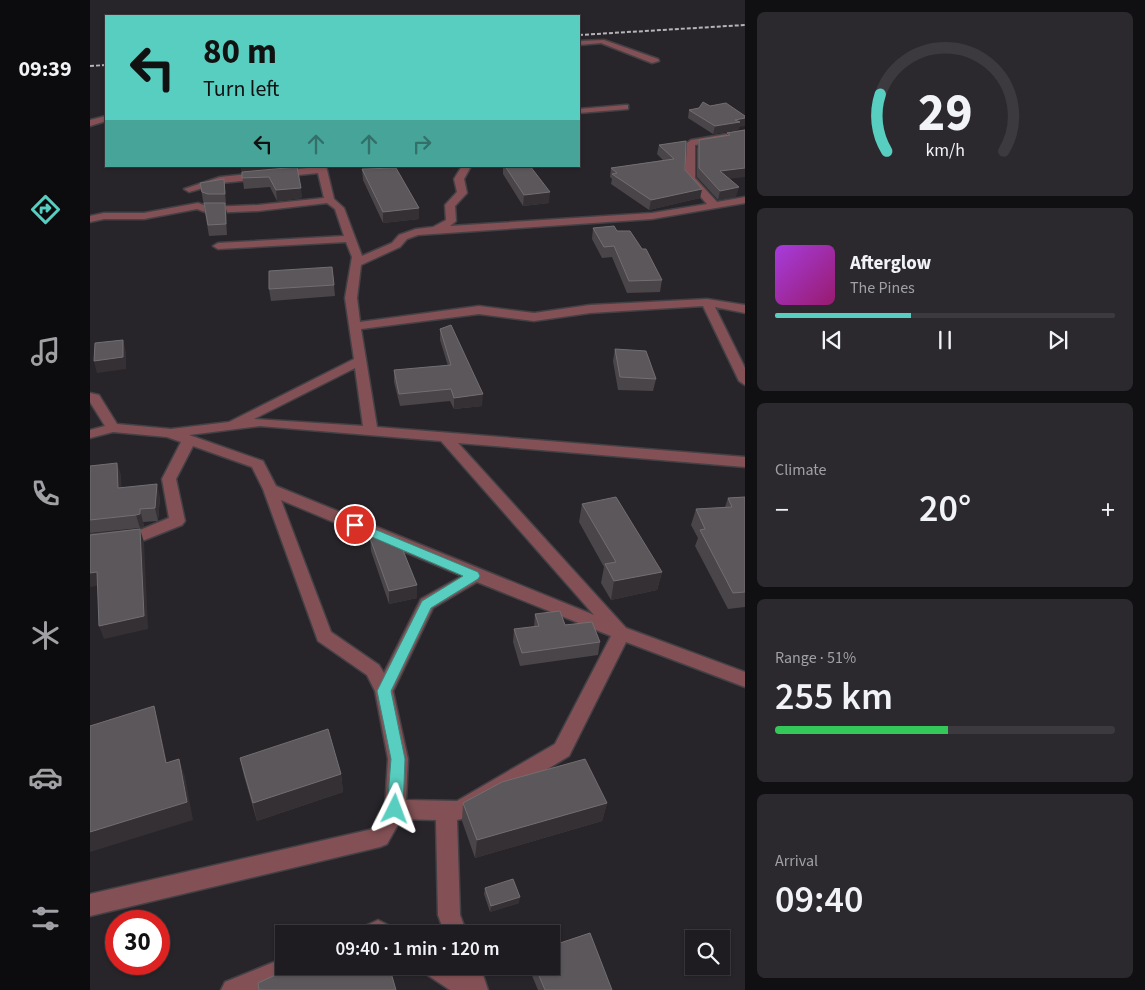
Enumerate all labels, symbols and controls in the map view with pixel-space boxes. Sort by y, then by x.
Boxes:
text: 80 m [203,27,277,77]
icon: left [120,35,185,100]
text: 09:39 [18,53,72,85]
text: Turn left [203,73,279,105]
text: 29 [918,77,972,151]
icon: left [249,130,277,158]
icon: ahead [302,130,330,158]
icon: ahead [355,130,383,158]
icon: right [408,130,436,158]
text: km/h [925,138,965,163]
icon: directions [28,192,63,227]
text: Afterglow [850,250,931,277]
text: The Pines [850,277,915,299]
icon: previous [818,326,846,354]
icon: pause [931,326,959,354]
icon: next [1044,326,1072,354]
icon: music [28,334,63,369]
text: Climate [775,459,826,481]
icon: phone [28,476,63,511]
text: 20° [919,482,971,536]
text: − [775,490,789,530]
text: + [1101,490,1115,530]
pin [334,504,376,546]
icon: arrive [341,511,369,539]
icon: climate [28,618,63,653]
text: Range · 51% [775,647,856,669]
text: 255 km [775,670,893,724]
icon: car [28,760,63,795]
position arrow [368,782,420,834]
text: Arrival [775,850,818,872]
text: 09:40 [775,873,863,927]
icon: filters [28,901,63,936]
speed limit sign: 30 [105,910,170,975]
map controls [685,930,730,975]
button: search [685,930,730,975]
text: 09:40 · 1 min · 120 m [335,936,500,963]

